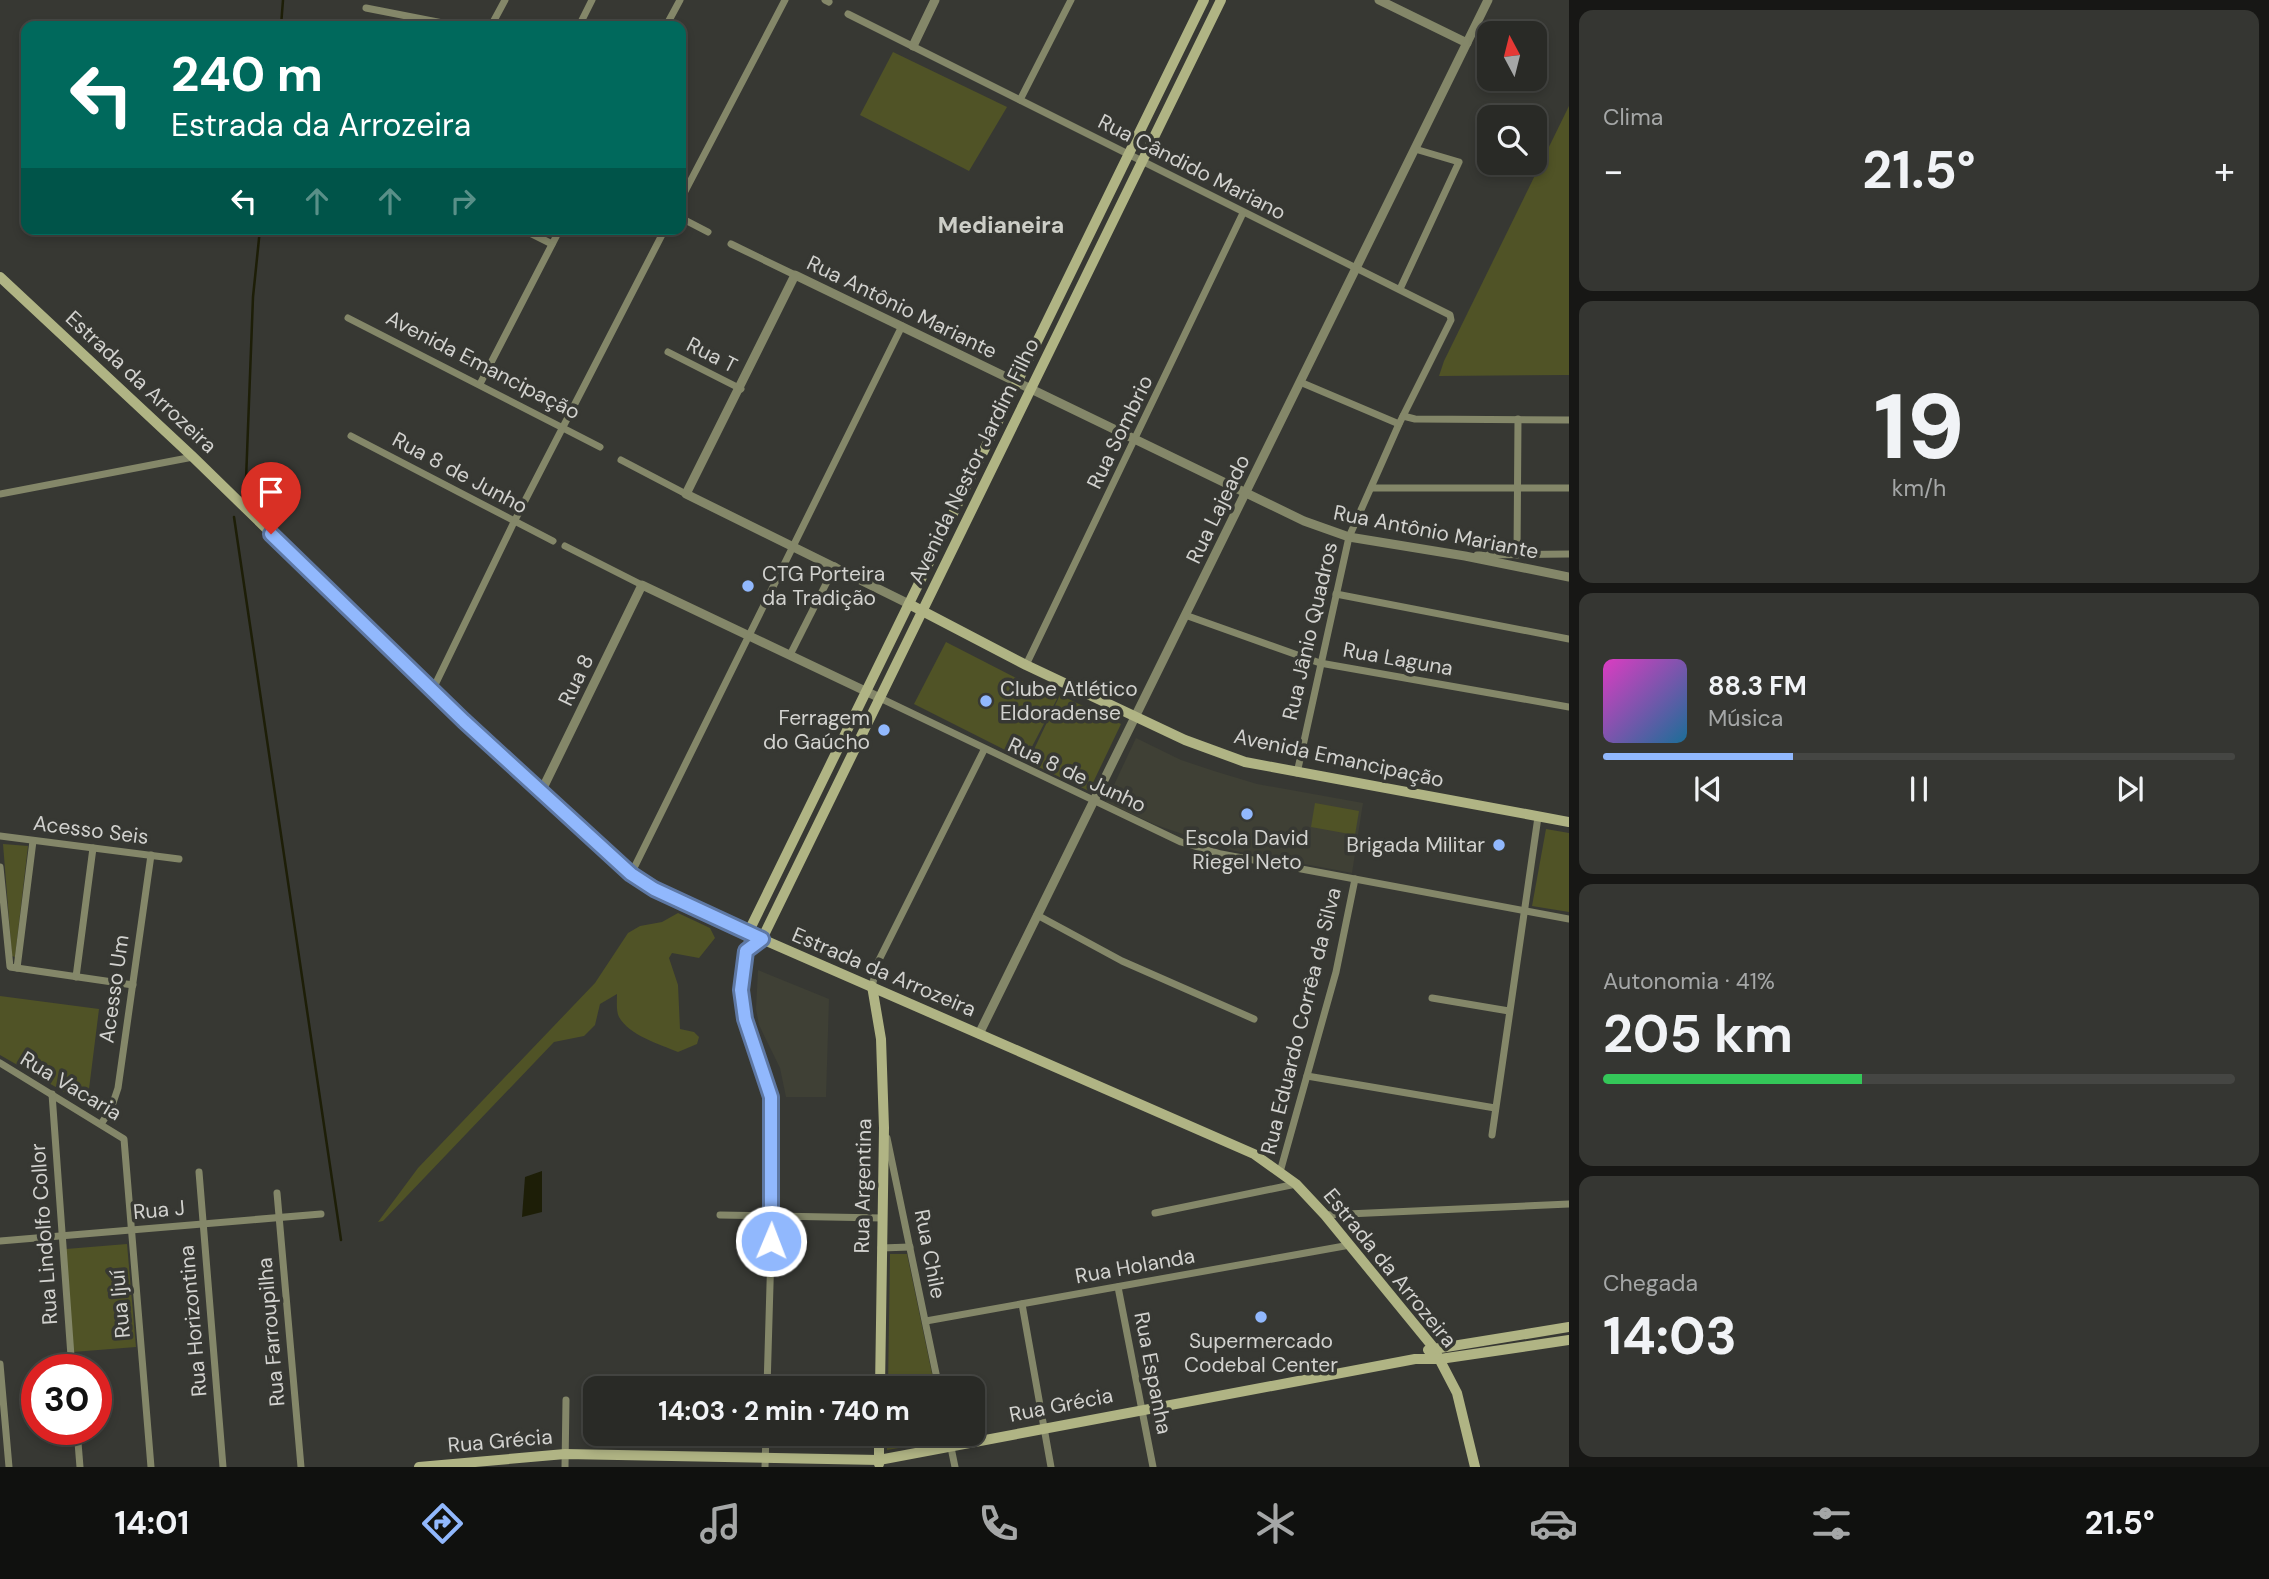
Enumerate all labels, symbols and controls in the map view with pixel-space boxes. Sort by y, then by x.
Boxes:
north arrow [1477,21,1547,91]
map controls [1477,21,1547,175]
text: 240 m [171,42,323,106]
icon: left [56,49,147,140]
text: Clima [1603,102,1663,132]
text: Estrada da Arrozeira [171,104,471,146]
button: search [1477,105,1547,175]
street label: Rua Cândido Mariano [1093,107,1291,227]
text: 21.5° [1862,136,1976,204]
text: − [1603,146,1624,196]
text: + [2214,146,2235,196]
icon: left [225,182,263,220]
icon: ahead [298,182,336,220]
icon: ahead [371,182,409,220]
icon: right [444,182,482,220]
district label: Medianeira [938,210,1064,240]
street label: Rua Antônio Mariante [802,249,1002,365]
street label: Avenida Emancipação [381,304,585,426]
street label: Estrada da Arrozeira [59,305,223,459]
street label: Rua T [682,330,742,380]
street label: Avenida Nestor Jardim Filho [902,333,1046,589]
text: 19 [1874,368,1964,486]
street label: Rua Sombrio [1080,370,1160,494]
street label: Rua 8 de Junho [387,426,533,520]
street label: Rua Lajeado [1180,450,1256,568]
pin [241,462,301,534]
icon: arrive [252,473,290,511]
text: km/h [1892,473,1946,503]
street label: Rua Antônio Mariante [1331,498,1541,566]
street label: Rua Jânio Quadros [1276,539,1344,723]
place label: CTG Porteira da Tradição [762,560,885,612]
marker: CTG Porteira da Tradição [740,578,756,594]
street label: Rua Laguna [1341,636,1455,682]
street label: Rua 8 [552,649,600,711]
text: 88.3 FM [1708,669,1807,703]
place label: Clube Atlético Eldoradense [1000,675,1138,727]
marker: Clube Atlético Eldoradense [978,693,994,709]
text: Música [1708,703,1783,733]
place label: Ferragem do Gaúcho [763,704,870,756]
marker: Ferragem do Gaúcho [876,722,892,738]
street label: Avenida Emancipação [1231,722,1447,794]
street label: Rua 8 de Junho [1003,731,1151,819]
icon: previous [1689,770,1727,808]
icon: pause [1900,770,1938,808]
icon: next [2111,770,2149,808]
marker: Escola David Riegel Neto [1239,806,1255,822]
street label: Acesso Seis [32,809,150,851]
place label: Escola David Riegel Neto [1185,824,1309,876]
place label: Brigada Militar [1346,831,1485,859]
marker: Brigada Militar [1491,837,1507,853]
street label: Rua Eduardo Corrêa da Silva [1254,885,1348,1157]
street label: Estrada da Arrozeira [788,921,980,1023]
street label: Acesso Um [93,933,135,1045]
text: Autonomia · 41% [1603,966,1775,996]
text: 205 km [1603,1000,1793,1068]
street label: Rua Vacaria [15,1045,127,1127]
street label: Rua Argentina [848,1118,878,1254]
street label: Rua Lindolfo Collor [24,1142,64,1326]
street label: Estrada da Arrozeira [1317,1183,1463,1353]
street label: Rua J [132,1194,186,1226]
position arrow [734,1204,808,1278]
street label: Rua Chile [908,1207,952,1301]
street label: Rua Holanda [1073,1242,1197,1290]
street label: Rua Horizontina [172,1244,214,1398]
street label: Rua Farroupilha [251,1256,291,1408]
street label: Rua Ijuí [103,1268,137,1339]
text: Chegada [1603,1268,1698,1298]
text: 14:03 [1603,1302,1737,1370]
street label: Rua Espanha [1127,1309,1179,1437]
marker: Supermercado Codebal Center [1253,1309,1269,1325]
place label: Supermercado Codebal Center [1184,1327,1338,1379]
speed limit sign: 30 [21,1354,112,1445]
street label: Rua Grécia [1007,1381,1115,1429]
text: 14:03 · 2 min · 740 m [658,1394,910,1428]
street label: Rua Grécia [446,1422,554,1460]
icon: directions [418,1499,467,1548]
icon: music [696,1499,745,1548]
icon: phone [974,1499,1023,1548]
icon: climate [1251,1499,1300,1548]
icon: car [1529,1499,1578,1548]
icon: filters [1807,1499,1856,1548]
text: 14:01 [114,1502,189,1544]
text: 21.5° [2085,1502,2155,1544]

